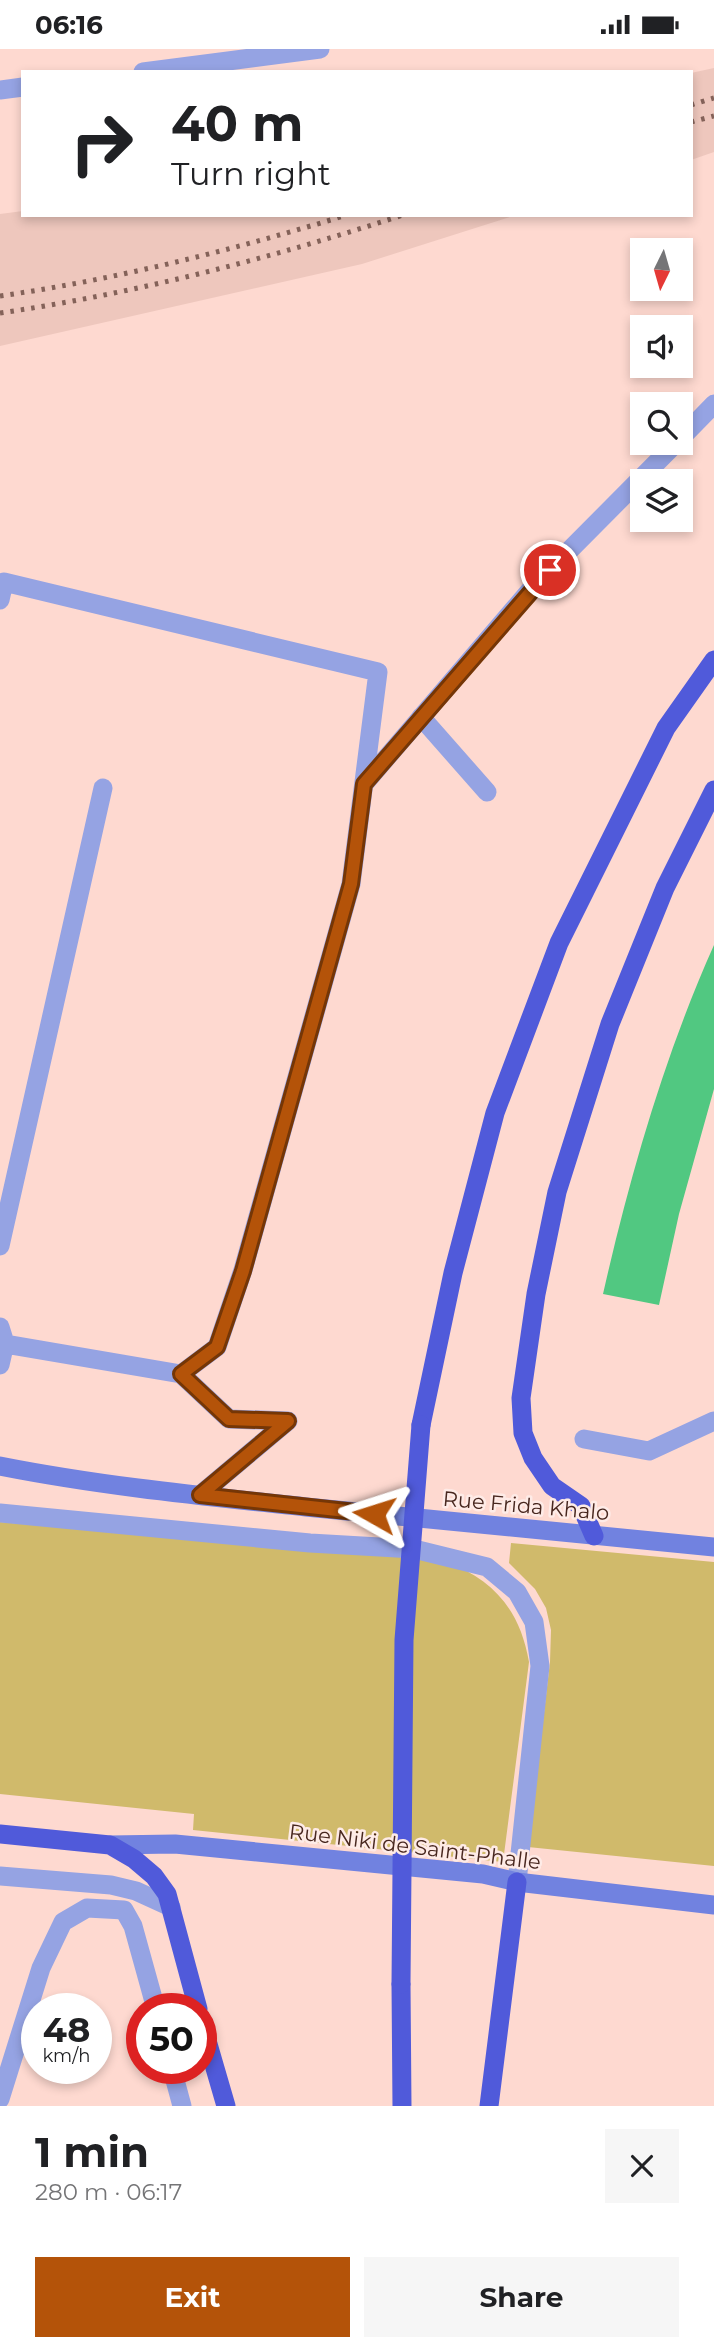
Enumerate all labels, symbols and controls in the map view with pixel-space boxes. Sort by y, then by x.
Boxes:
text: 06:16 [35,9,103,41]
text: 40 m [171,94,303,153]
icon: right [56,98,147,189]
text: Turn right [171,154,331,193]
north arrow [630,238,693,301]
map controls [630,238,693,532]
button: sound [630,315,693,378]
button: search [630,392,693,455]
button: layers [630,469,693,532]
pin [520,540,580,600]
icon: arrive [531,551,569,589]
position arrow [337,1477,411,1551]
street label: Rue Frida Khalo [442,1486,610,1525]
street label: Rue Niki de Saint-Phalle [288,1819,542,1874]
speed limit sign: 50 [126,1993,217,2084]
text: 48 [43,2008,90,2051]
text: km/h [42,2045,91,2067]
text: 1 min [35,2126,149,2178]
button: close [605,2129,679,2203]
text: 280 m · 06:17 [35,2178,182,2206]
button: Exit [35,2257,350,2337]
button: Share [364,2257,679,2337]

